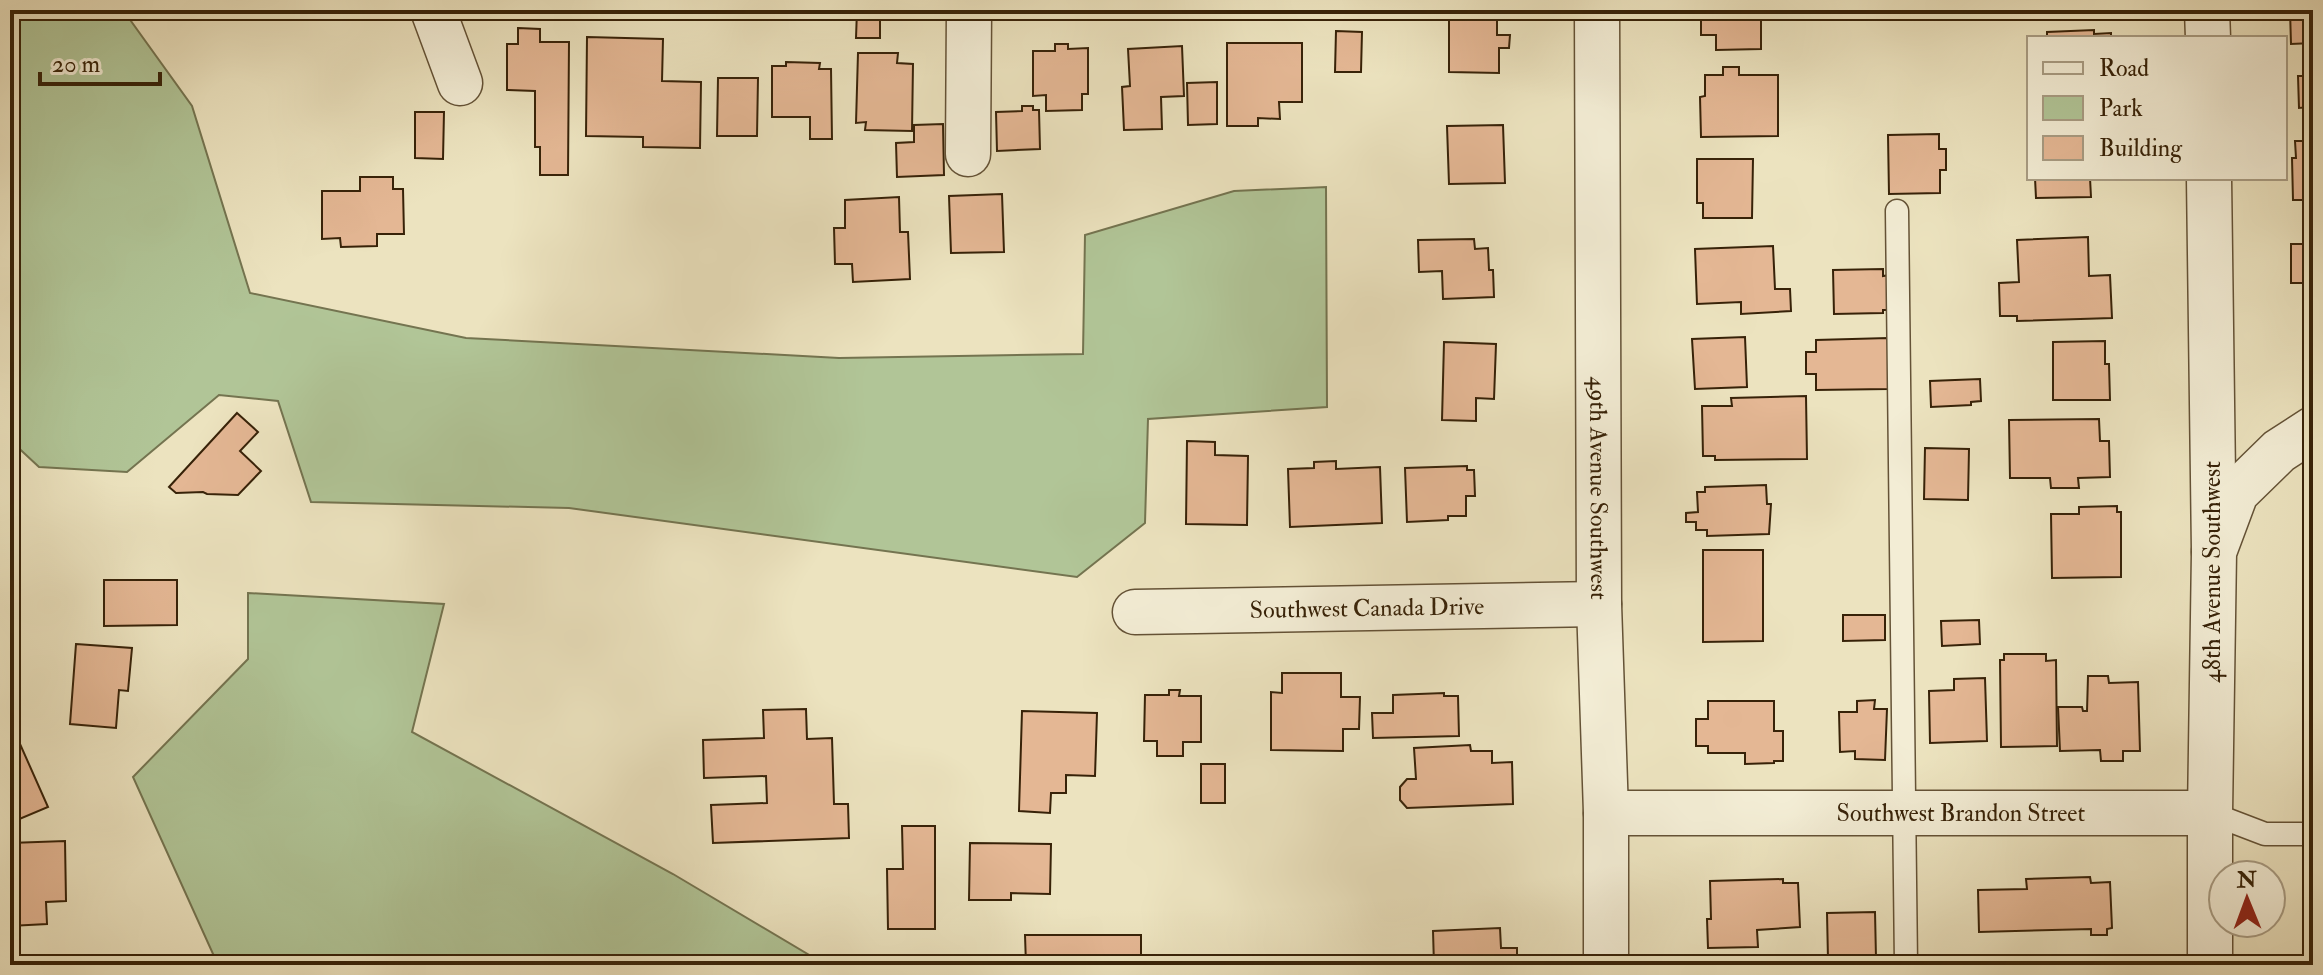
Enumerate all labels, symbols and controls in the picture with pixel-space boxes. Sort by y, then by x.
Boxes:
scale bar [40,36,160,86]
legend [2027,36,2287,180]
text: 20 m [52,49,101,80]
text: Road [2099,53,2149,84]
text: Park [2099,93,2143,124]
text: Building [2099,133,2183,164]
street label: 49th Avenue Southwest [1582,376,1614,600]
street label: 48th Avenue Southwest [2197,461,2228,683]
street label: Southwest Canada Drive [1249,591,1484,626]
street label: Southwest Brandon Street [1837,798,2085,829]
north arrow [2207,859,2287,939]
text: N [2236,866,2257,894]

